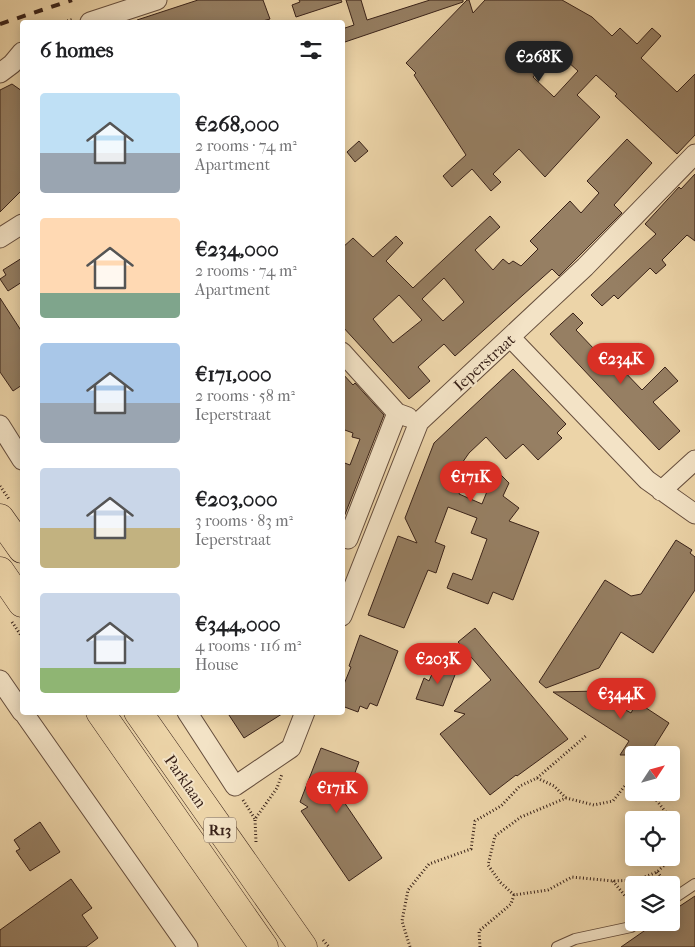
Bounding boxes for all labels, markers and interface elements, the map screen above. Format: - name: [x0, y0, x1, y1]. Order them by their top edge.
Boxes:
- icon: filters: [297, 36, 325, 64]
- text: 6 homes: [40, 38, 114, 62]
- pin: €268K: [504, 41, 574, 83]
- text: €268K: [516, 47, 562, 66]
- text: €268,000: [195, 112, 279, 136]
- icon: home: [80, 113, 140, 173]
- text: 2 rooms · 74 m²: [195, 136, 297, 155]
- text: Apartment: [195, 155, 270, 174]
- text: €234,000: [195, 237, 279, 261]
- icon: home: [80, 238, 140, 298]
- text: 2 rooms · 74 m²: [195, 261, 297, 280]
- text: Apartment: [195, 280, 270, 299]
- street label: Ieperstraat: [450, 330, 519, 395]
- pin: €234K: [586, 342, 656, 385]
- text: €234K: [598, 349, 644, 368]
- text: €171,000: [195, 362, 272, 386]
- icon: home: [80, 363, 140, 423]
- text: 2 rooms · 58 m²: [195, 386, 295, 405]
- text: Ieperstraat: [195, 405, 271, 424]
- pin: €171K: [436, 460, 506, 503]
- text: €171K: [451, 467, 491, 486]
- text: €203,000: [195, 487, 278, 511]
- icon: home: [80, 488, 140, 548]
- text: 3 rooms · 83 m²: [195, 511, 293, 530]
- text: Ieperstraat: [195, 530, 271, 549]
- text: €344,000: [195, 612, 281, 636]
- icon: home: [80, 613, 140, 673]
- text: 4 rooms · 116 m²: [195, 636, 301, 655]
- pin: €203K: [403, 642, 473, 685]
- text: €203K: [416, 649, 460, 668]
- text: House: [195, 655, 238, 674]
- pin: €344K: [586, 678, 656, 720]
- text: €344K: [598, 684, 644, 703]
- north arrow: [625, 746, 680, 801]
- map controls: [625, 746, 680, 931]
- street label: Parklaan: [161, 751, 211, 812]
- pin: €171K: [302, 772, 372, 814]
- text: €171K: [317, 778, 357, 797]
- button: locate: [625, 811, 680, 866]
- road number: R13: [204, 818, 236, 842]
- button: layers: [625, 876, 680, 931]

